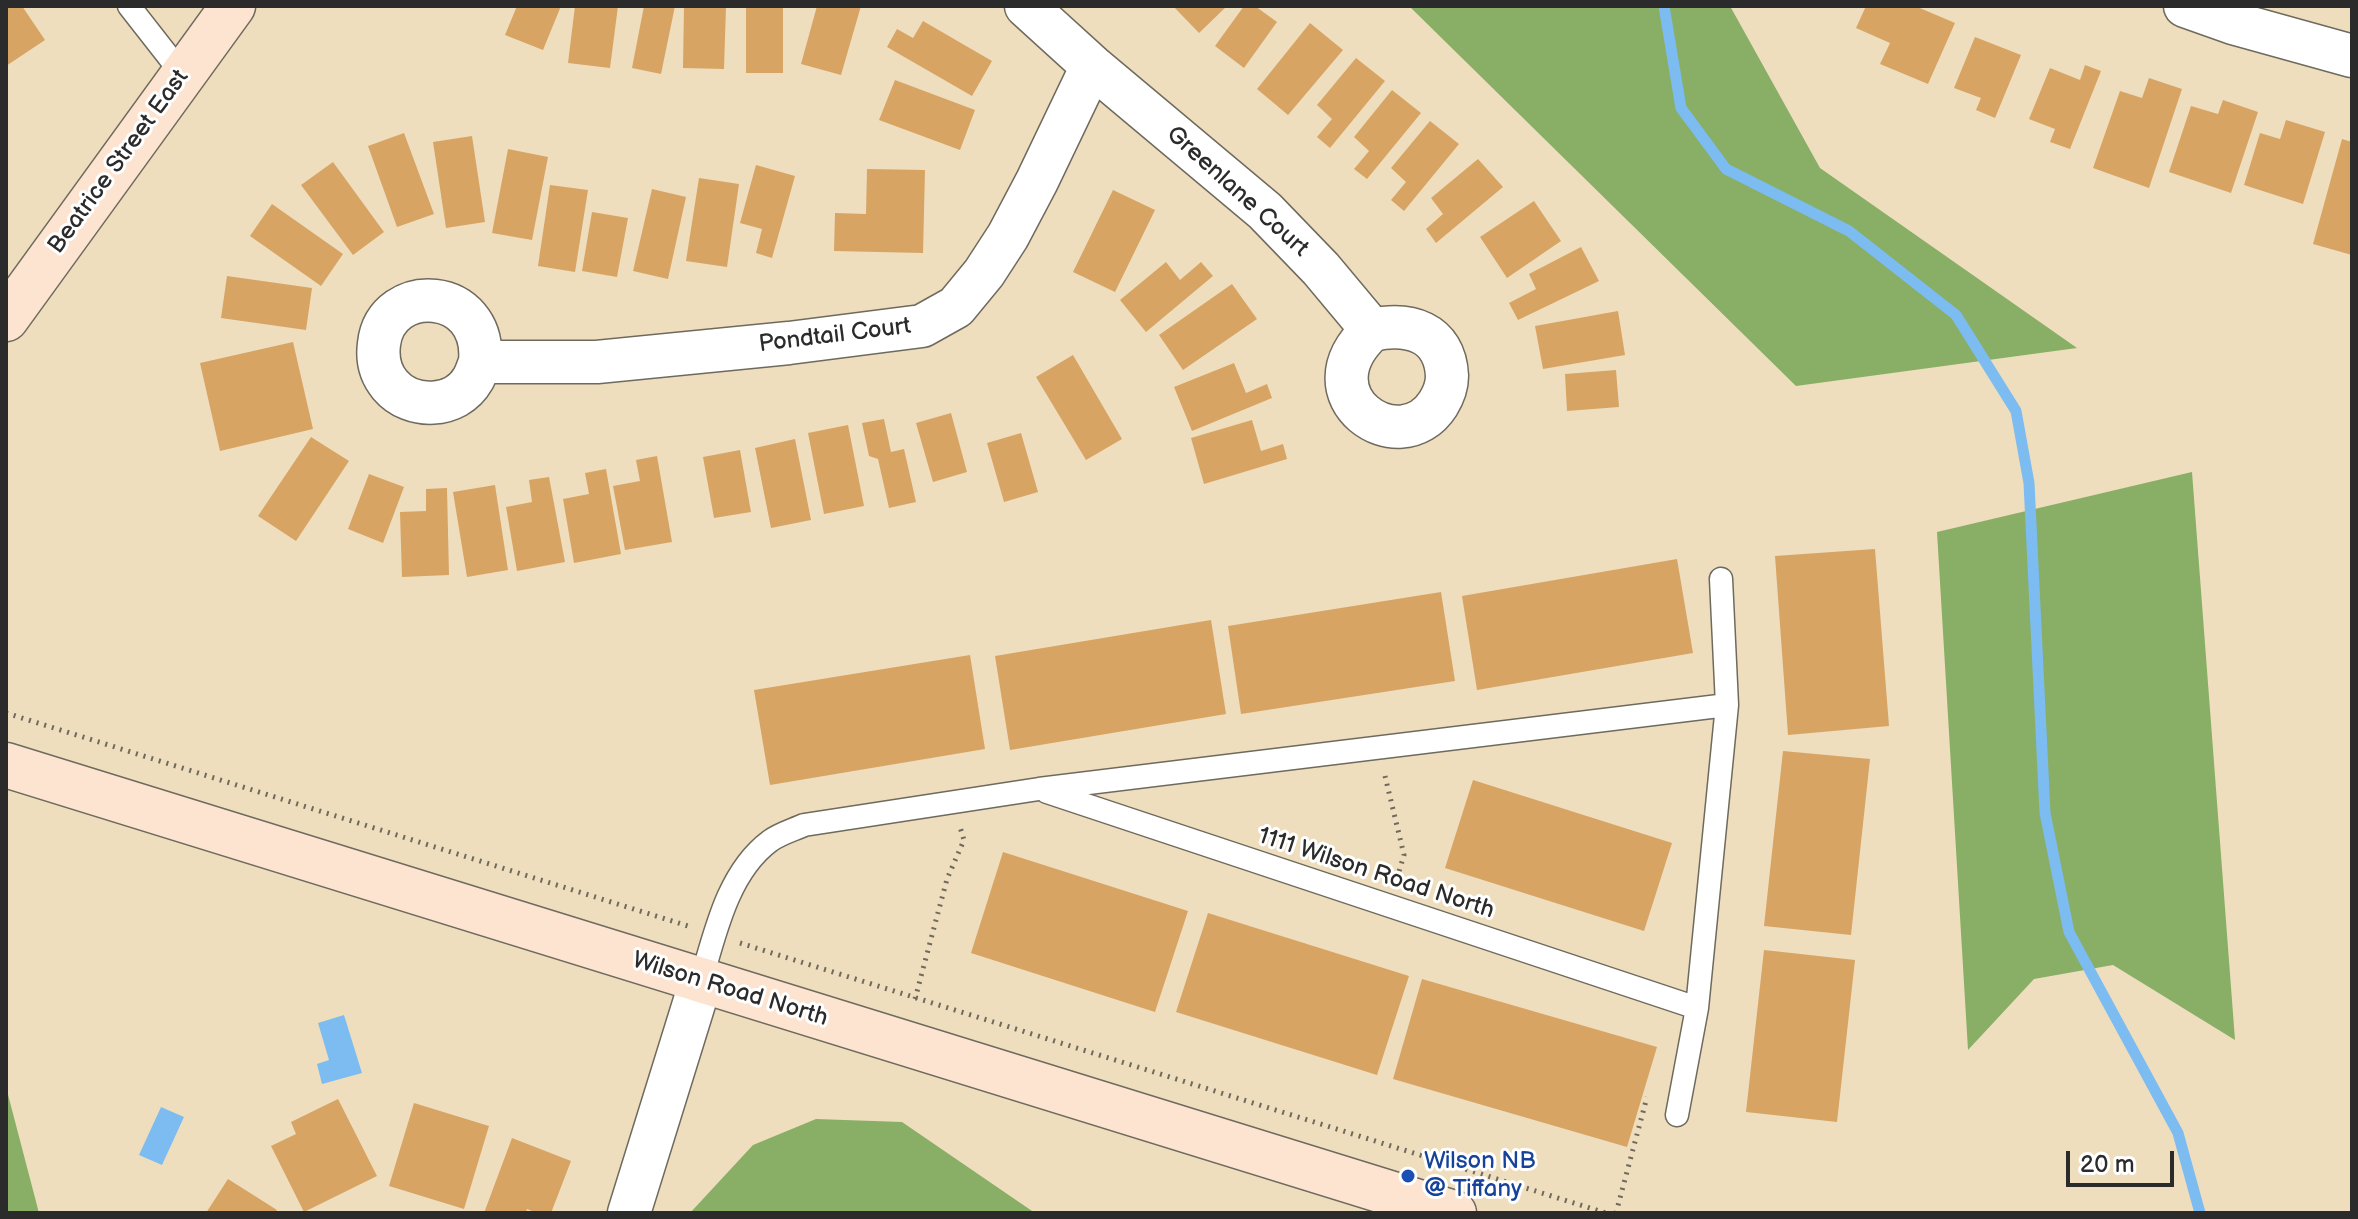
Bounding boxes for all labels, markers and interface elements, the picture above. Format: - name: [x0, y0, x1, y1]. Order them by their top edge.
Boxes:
- street label: Beatrice Street East: [43, 64, 195, 260]
- street label: Greenlane Court: [1160, 121, 1314, 263]
- street label: Pondtail Court: [757, 312, 913, 360]
- street label: 1111 Wilson Road North: [1254, 822, 1498, 926]
- street label: Wilson Road North: [629, 947, 831, 1033]
- scale bar: [2070, 1135, 2178, 1185]
- place label: Wilson NB @ Tiffany: [1424, 1148, 1536, 1204]
- text: 20 m: [2080, 1150, 2135, 1179]
- marker: Wilson NB @ Tiffany: [1399, 1167, 1417, 1185]

